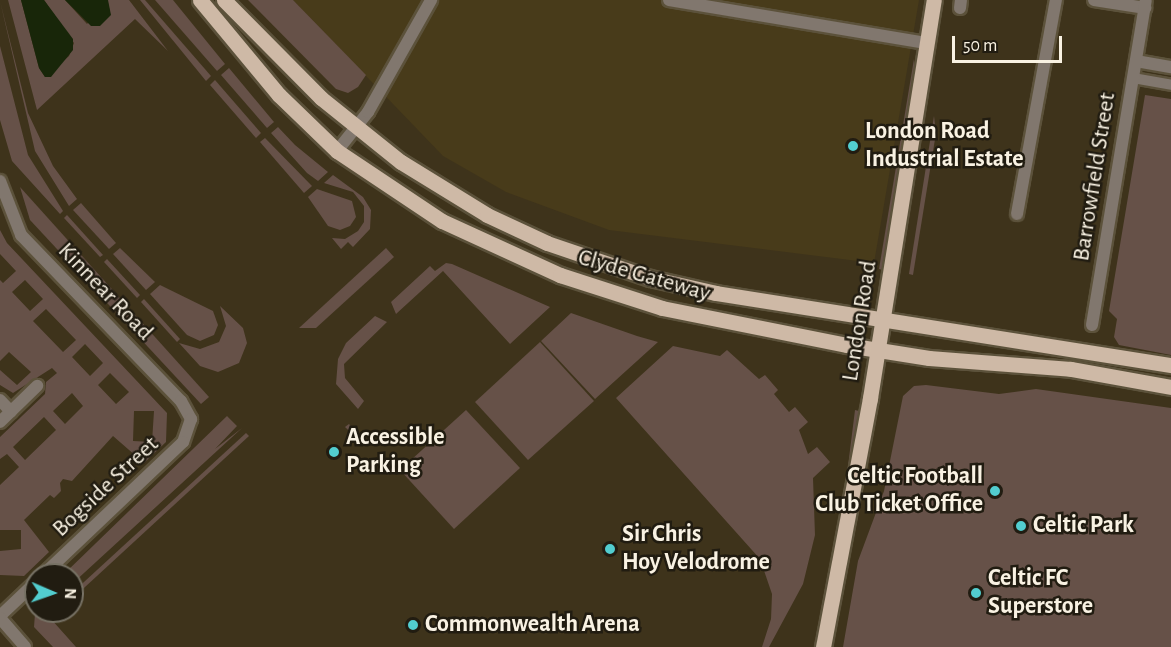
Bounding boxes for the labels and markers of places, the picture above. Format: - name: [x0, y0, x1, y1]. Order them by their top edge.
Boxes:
- place label: London Road Industrial Estate: [865, 118, 1024, 174]
- marker: London Road Industrial Estate: [846, 139, 860, 153]
- place label: Accessible Parking: [346, 424, 445, 480]
- marker: Accessible Parking: [327, 445, 341, 459]
- place label: Celtic Football Club Ticket Office: [815, 463, 983, 519]
- marker: Celtic Football Club Ticket Office: [988, 484, 1002, 498]
- place label: Celtic Park: [1033, 512, 1134, 540]
- marker: Celtic Park: [1014, 519, 1028, 533]
- place label: Sir Chris Hoy Velodrome: [622, 521, 770, 577]
- marker: Sir Chris Hoy Velodrome: [603, 542, 617, 556]
- place label: Celtic FC Superstore: [988, 565, 1093, 621]
- marker: Celtic FC Superstore: [969, 586, 983, 600]
- place label: Commonwealth Arena: [425, 611, 640, 639]
- marker: Commonwealth Arena: [406, 618, 420, 632]

